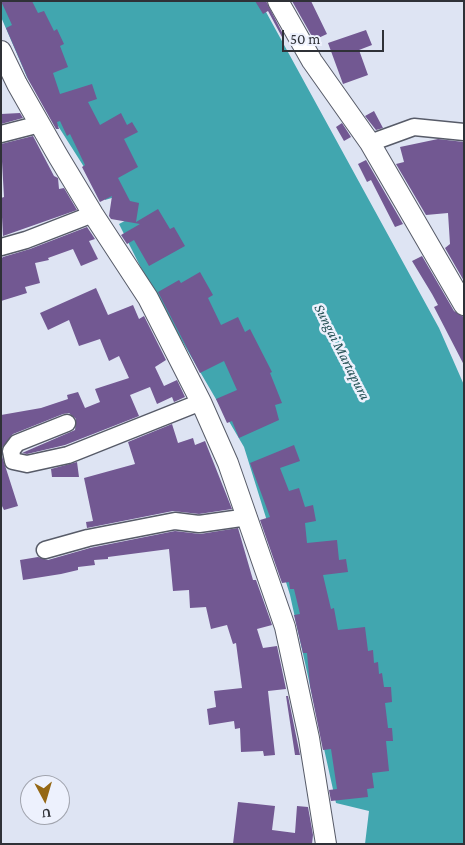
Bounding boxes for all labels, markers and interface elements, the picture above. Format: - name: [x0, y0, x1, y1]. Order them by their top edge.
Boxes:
- scale bar: [285, 20, 388, 52]
- text: 50 m: [290, 31, 320, 47]
- water label: Sungai Martapura: [310, 301, 374, 403]
- north arrow: [20, 775, 70, 825]
- text: U: [41, 805, 52, 822]

